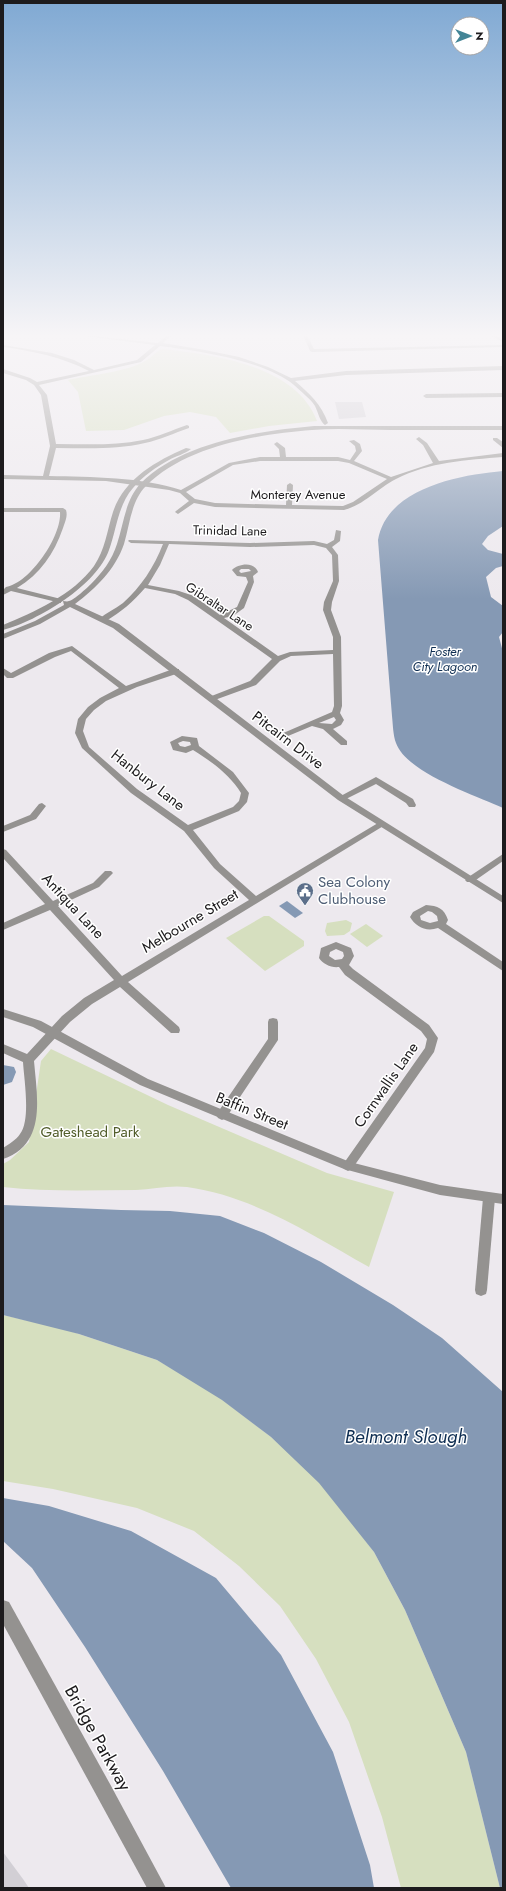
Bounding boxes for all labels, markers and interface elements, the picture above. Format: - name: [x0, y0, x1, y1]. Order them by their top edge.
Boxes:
- north arrow: [450, 16, 490, 56]
- text: N: [472, 32, 488, 40]
- street label: Monterey Avenue: [250, 485, 346, 504]
- street label: Trinidad Lane: [193, 520, 267, 541]
- street label: Gibraltar Lane: [182, 577, 258, 636]
- water label: Foster City Lagoon: [413, 642, 478, 676]
- street label: Pitcairn Drive: [247, 706, 329, 774]
- street label: Hanbury Lane: [106, 744, 190, 816]
- street label: Antiqua Lane: [37, 868, 110, 944]
- place label: Sea Colony Clubhouse: [318, 871, 391, 910]
- public building icon: Sea Colony Clubhouse: [295, 881, 315, 906]
- street label: Melbourne Street: [138, 883, 243, 958]
- street label: Cornwallis Lane: [348, 1038, 424, 1132]
- street label: Baffin Street: [213, 1087, 292, 1136]
- park label: Gateshead Park: [41, 1121, 140, 1143]
- water label: Belmont Slough: [345, 1423, 467, 1450]
- street label: Bridge Parkway: [58, 1680, 138, 1796]

